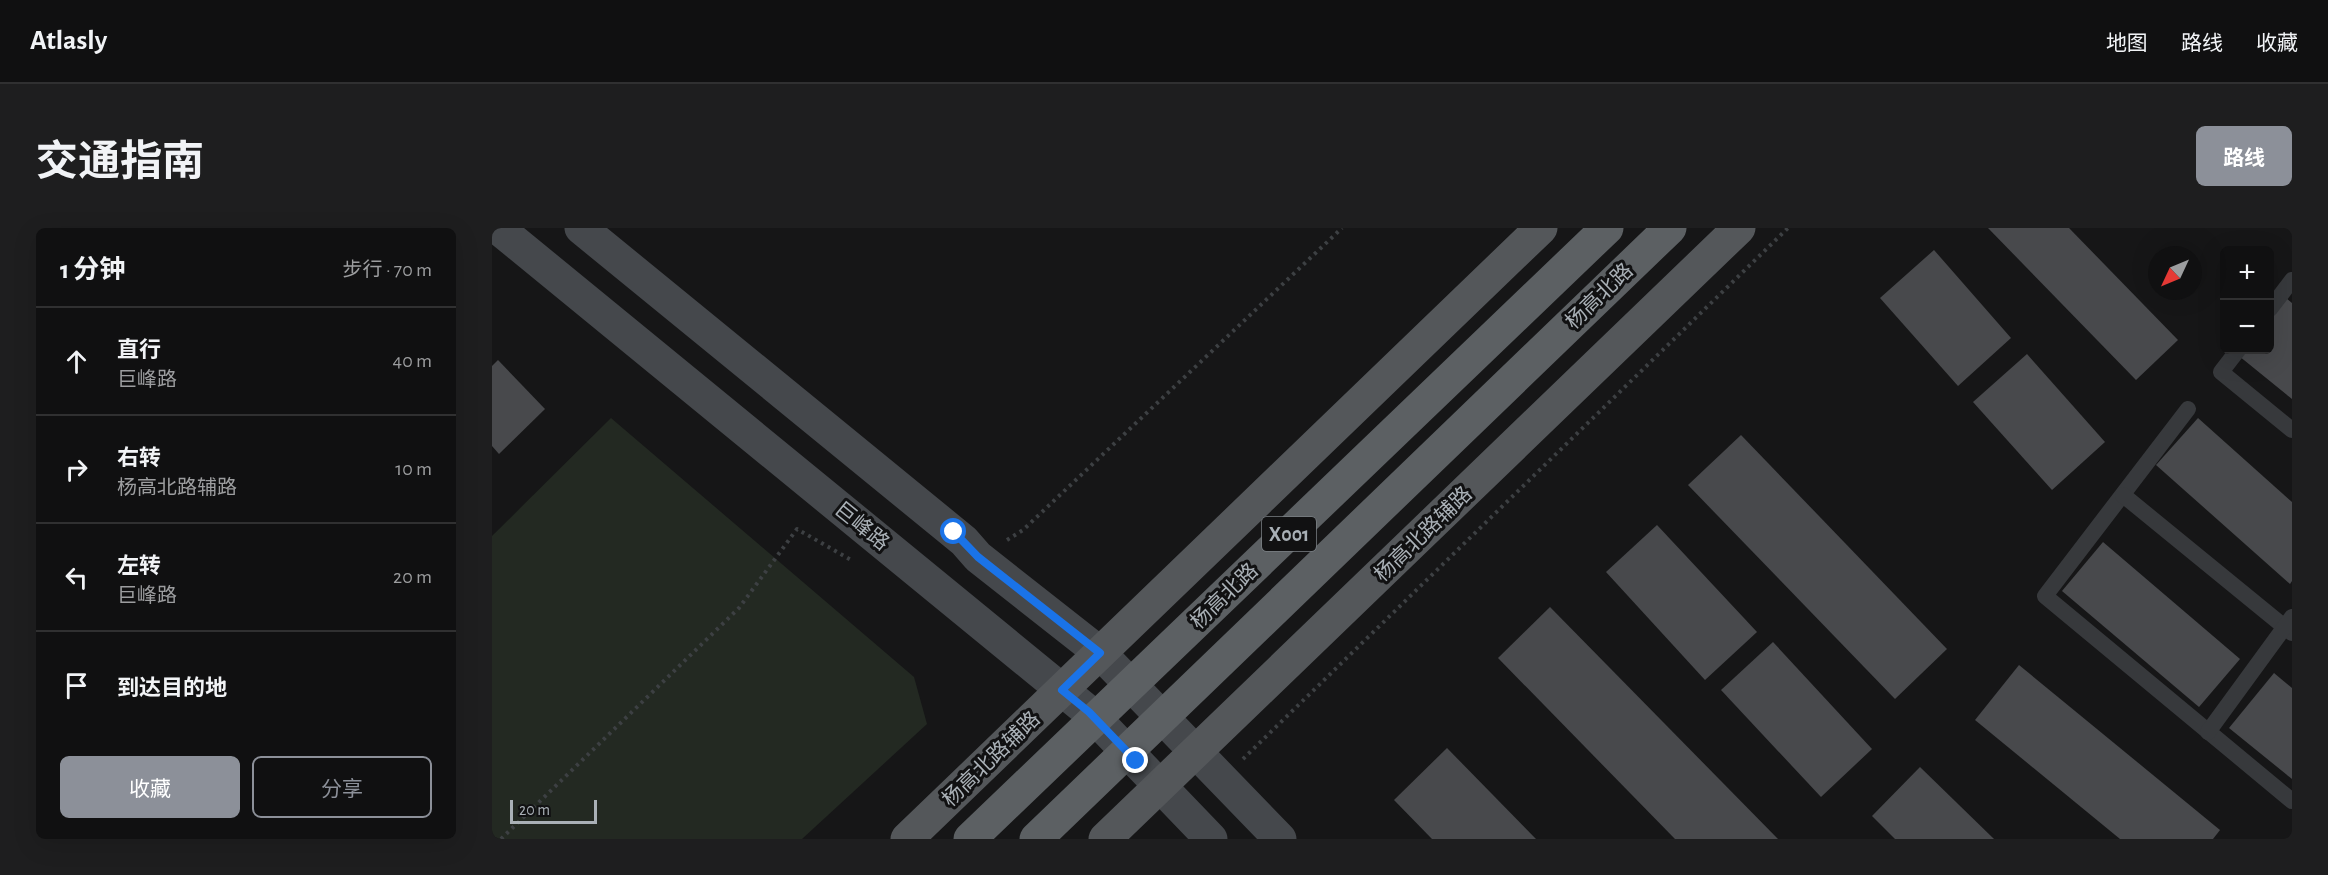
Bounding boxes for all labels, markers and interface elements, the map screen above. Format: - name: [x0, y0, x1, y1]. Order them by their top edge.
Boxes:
- text: Atlasly: [30, 27, 107, 55]
- text: 地图: [2106, 33, 2148, 54]
- text: 路线: [2181, 33, 2223, 54]
- text: 收藏: [2256, 33, 2298, 54]
- button: 路线: [2196, 126, 2292, 186]
- text: 交通指南: [36, 141, 204, 183]
- north arrow: [2148, 246, 2202, 300]
- map controls: [2220, 246, 2274, 354]
- button: +: [2220, 246, 2274, 300]
- text: 1 分钟: [60, 257, 125, 283]
- street label: 杨高北路: [1561, 259, 1637, 333]
- text: 步行 · 70 m: [343, 260, 432, 280]
- button: −: [2220, 300, 2274, 354]
- text: 直行: [117, 339, 161, 361]
- icon: ahead: [60, 345, 93, 378]
- text: 40 m: [393, 351, 432, 371]
- text: 巨峰路: [117, 370, 177, 390]
- text: 右转: [117, 447, 161, 469]
- icon: right: [60, 453, 93, 486]
- text: 10 m: [395, 459, 432, 479]
- text: 杨高北路辅路: [117, 478, 237, 498]
- street label: 杨高北路辅路: [1370, 482, 1476, 586]
- street label: 巨峰路: [831, 498, 893, 554]
- road number: X001: [1262, 517, 1316, 551]
- route start: [940, 518, 966, 544]
- text: 左转: [117, 555, 161, 577]
- street label: 杨高北路: [1186, 559, 1262, 633]
- icon: left: [60, 561, 93, 594]
- text: 20 m: [393, 567, 432, 587]
- text: 巨峰路: [117, 586, 177, 606]
- icon: arrive: [60, 669, 93, 702]
- text: 到达目的地: [117, 677, 227, 699]
- street label: 杨高北路辅路: [938, 707, 1044, 811]
- route end: [1122, 747, 1148, 773]
- button: 收藏: [60, 756, 240, 818]
- button: 分享: [252, 756, 432, 818]
- scale bar: [510, 797, 597, 824]
- text: 20 m: [519, 802, 550, 818]

